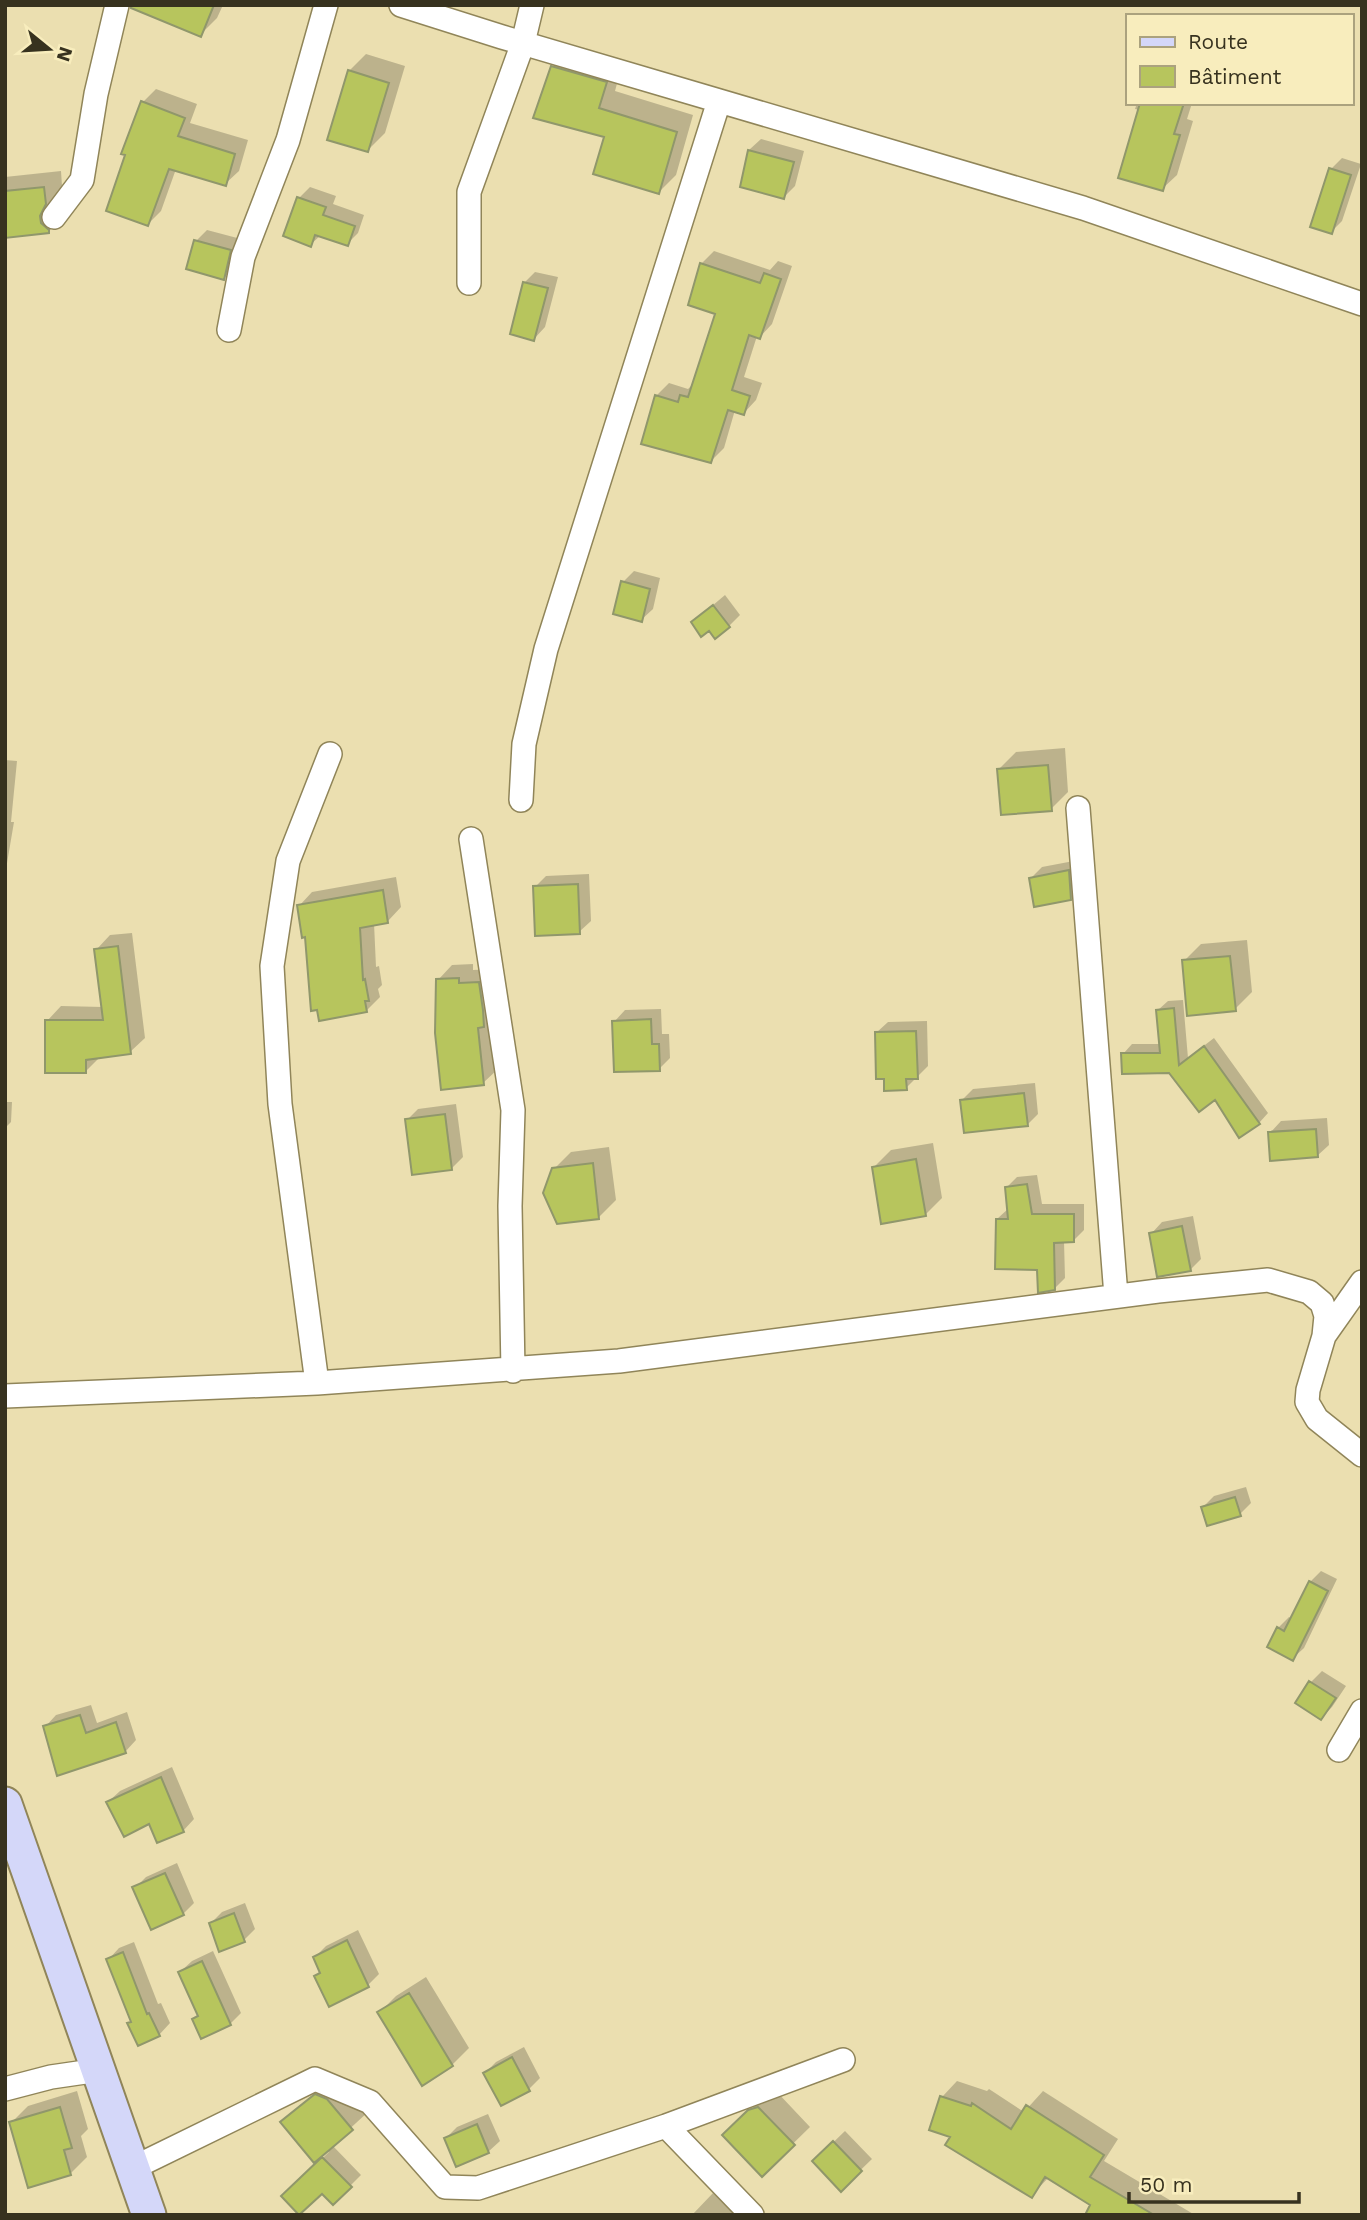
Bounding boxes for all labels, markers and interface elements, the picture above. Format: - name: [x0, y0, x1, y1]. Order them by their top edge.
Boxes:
- north arrow: [14, 14, 84, 84]
- legend: [1126, 14, 1353, 105]
- text: Route: [1188, 29, 1248, 54]
- text: N: [52, 44, 78, 64]
- text: Bâtiment: [1188, 64, 1282, 89]
- scale bar: [1129, 2160, 1299, 2204]
- text: 50 m: [1140, 2172, 1192, 2197]

